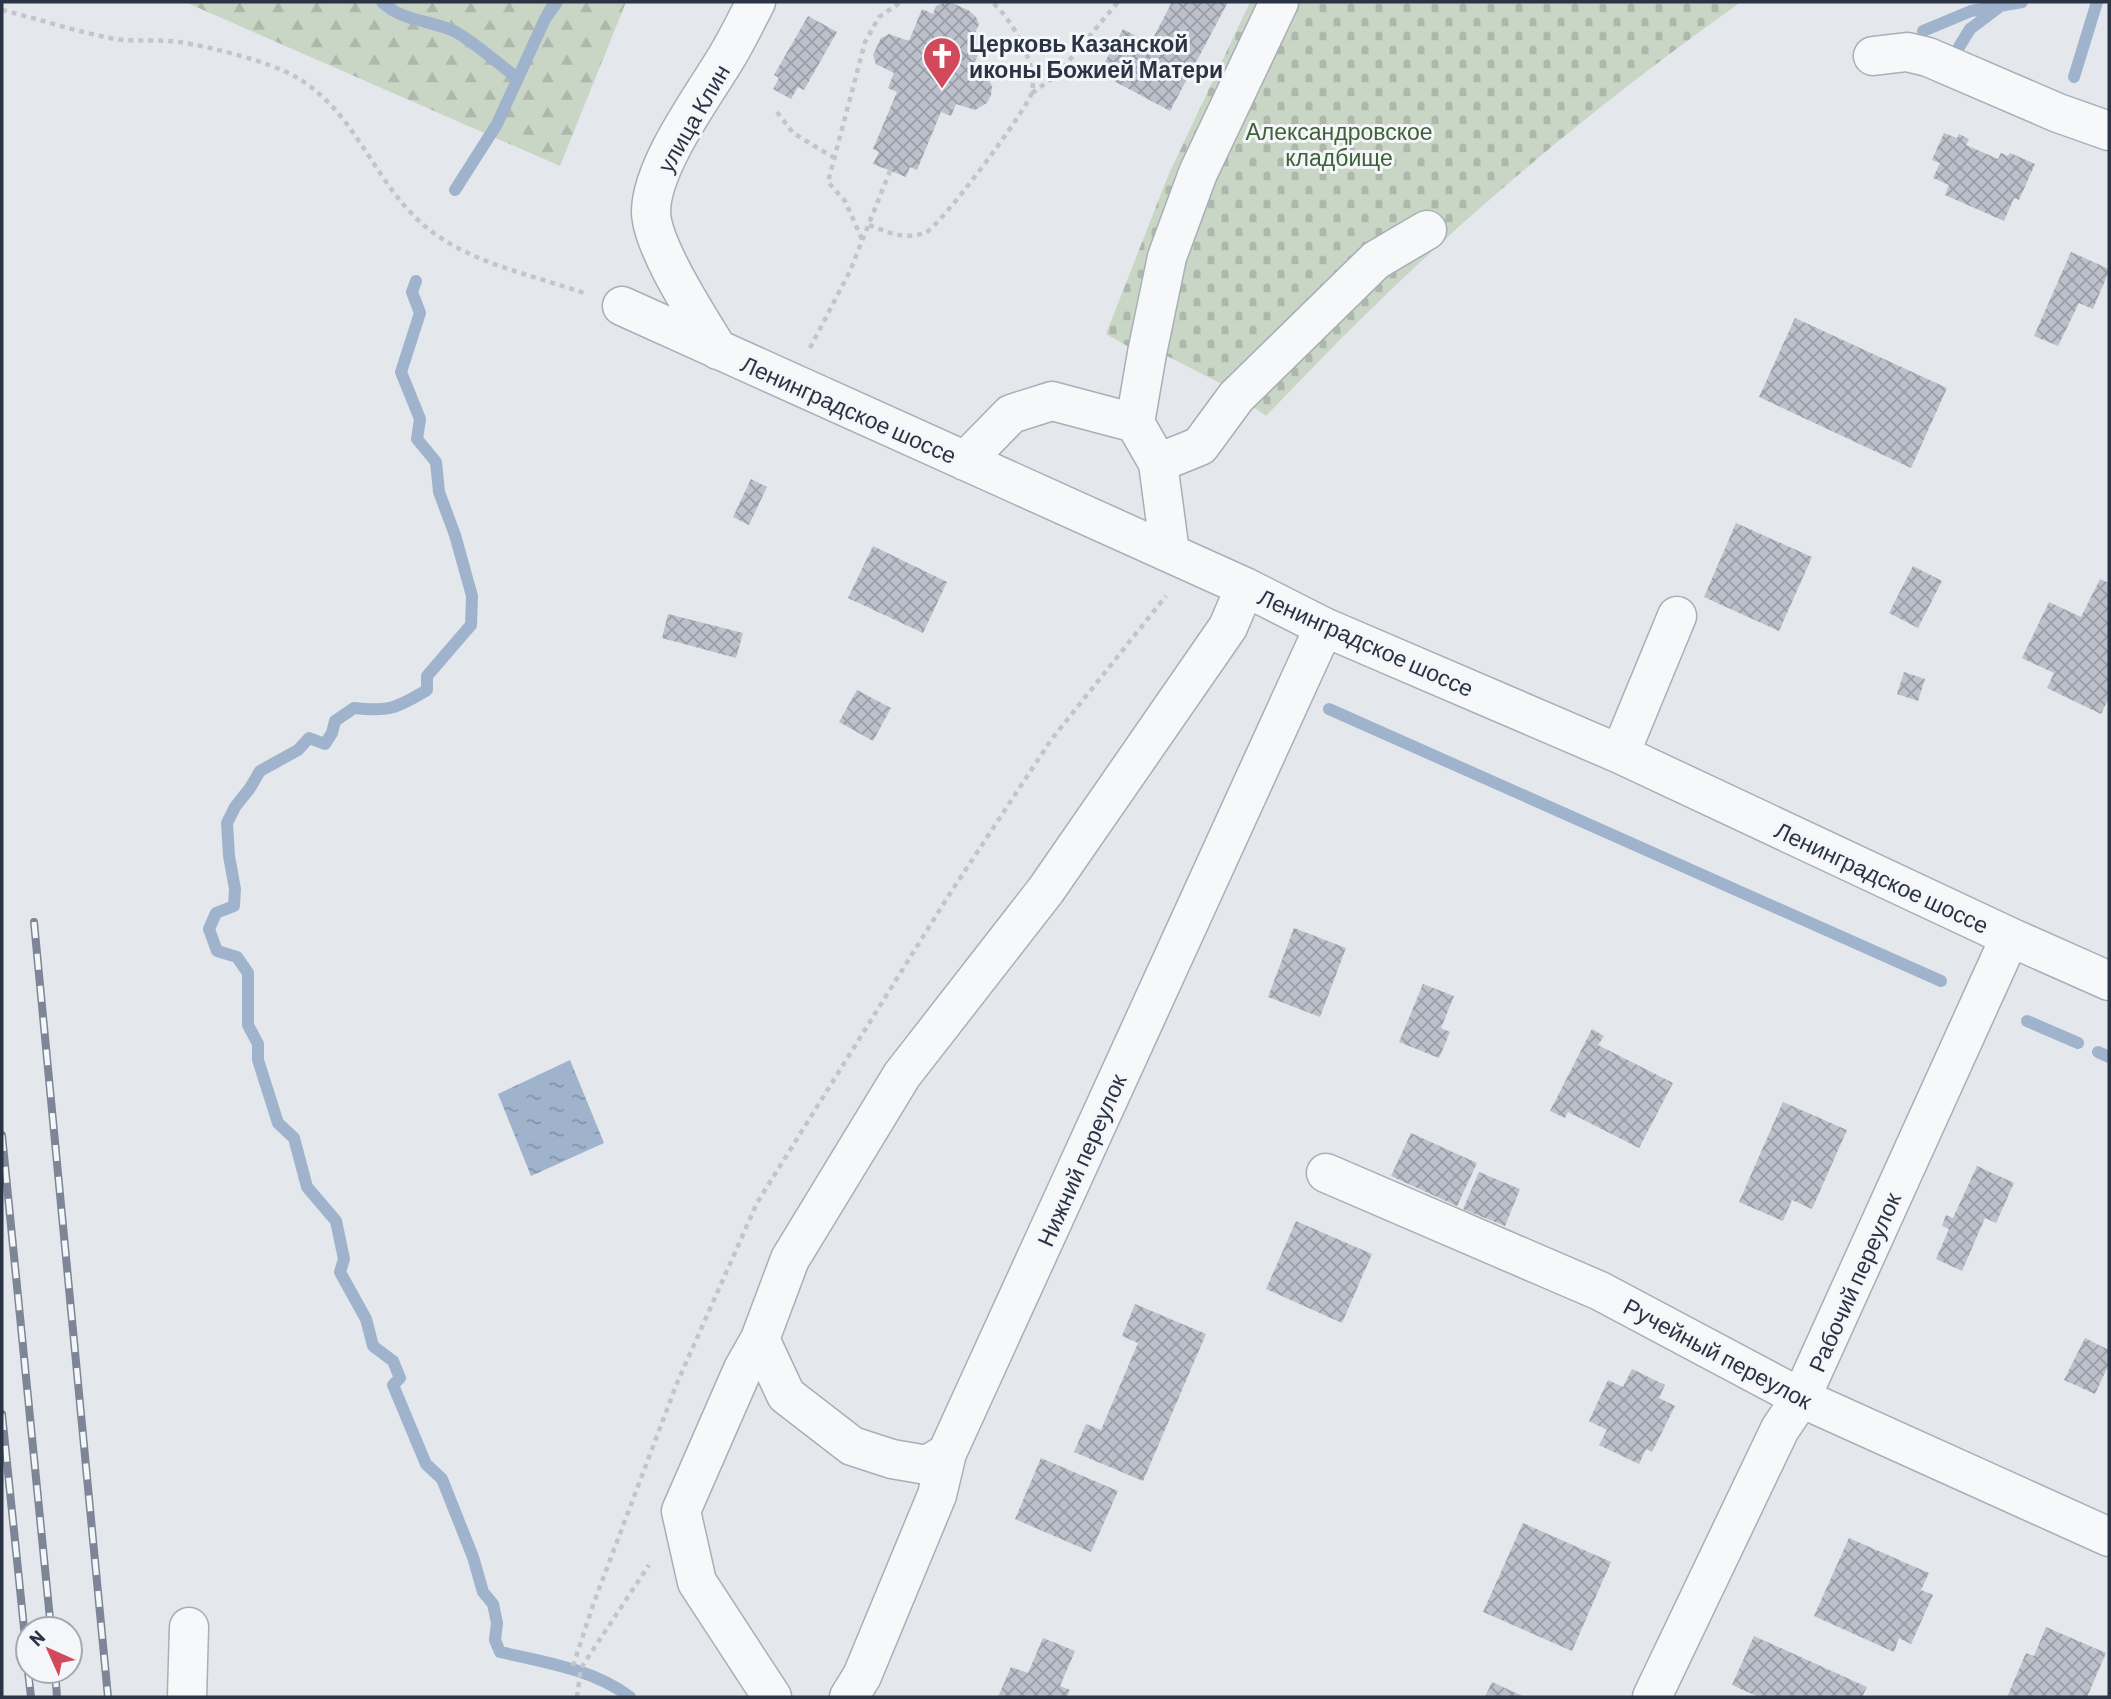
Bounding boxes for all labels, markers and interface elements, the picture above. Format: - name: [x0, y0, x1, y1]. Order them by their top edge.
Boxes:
- place label: Церковь Казанской иконы Божией Матери: [969, 29, 1223, 83]
- church icon: Церковь Казанской иконы Божией Матери: [921, 35, 963, 90]
- street label: улица Клин: [651, 59, 735, 177]
- park label: Александровское кладбище: [1245, 117, 1433, 171]
- street label: Ленинградское шоссе: [737, 349, 961, 469]
- street label: Ленинградское шоссе: [1254, 582, 1478, 702]
- street label: Ленинградское шоссе: [1771, 815, 1993, 939]
- street label: Нижний переулок: [1030, 1069, 1132, 1251]
- street label: Рабочий переулок: [1802, 1187, 1906, 1376]
- street label: Ручейный переулок: [1619, 1292, 1818, 1415]
- north arrow: [14, 1615, 84, 1685]
- text: N: [24, 1625, 49, 1650]

